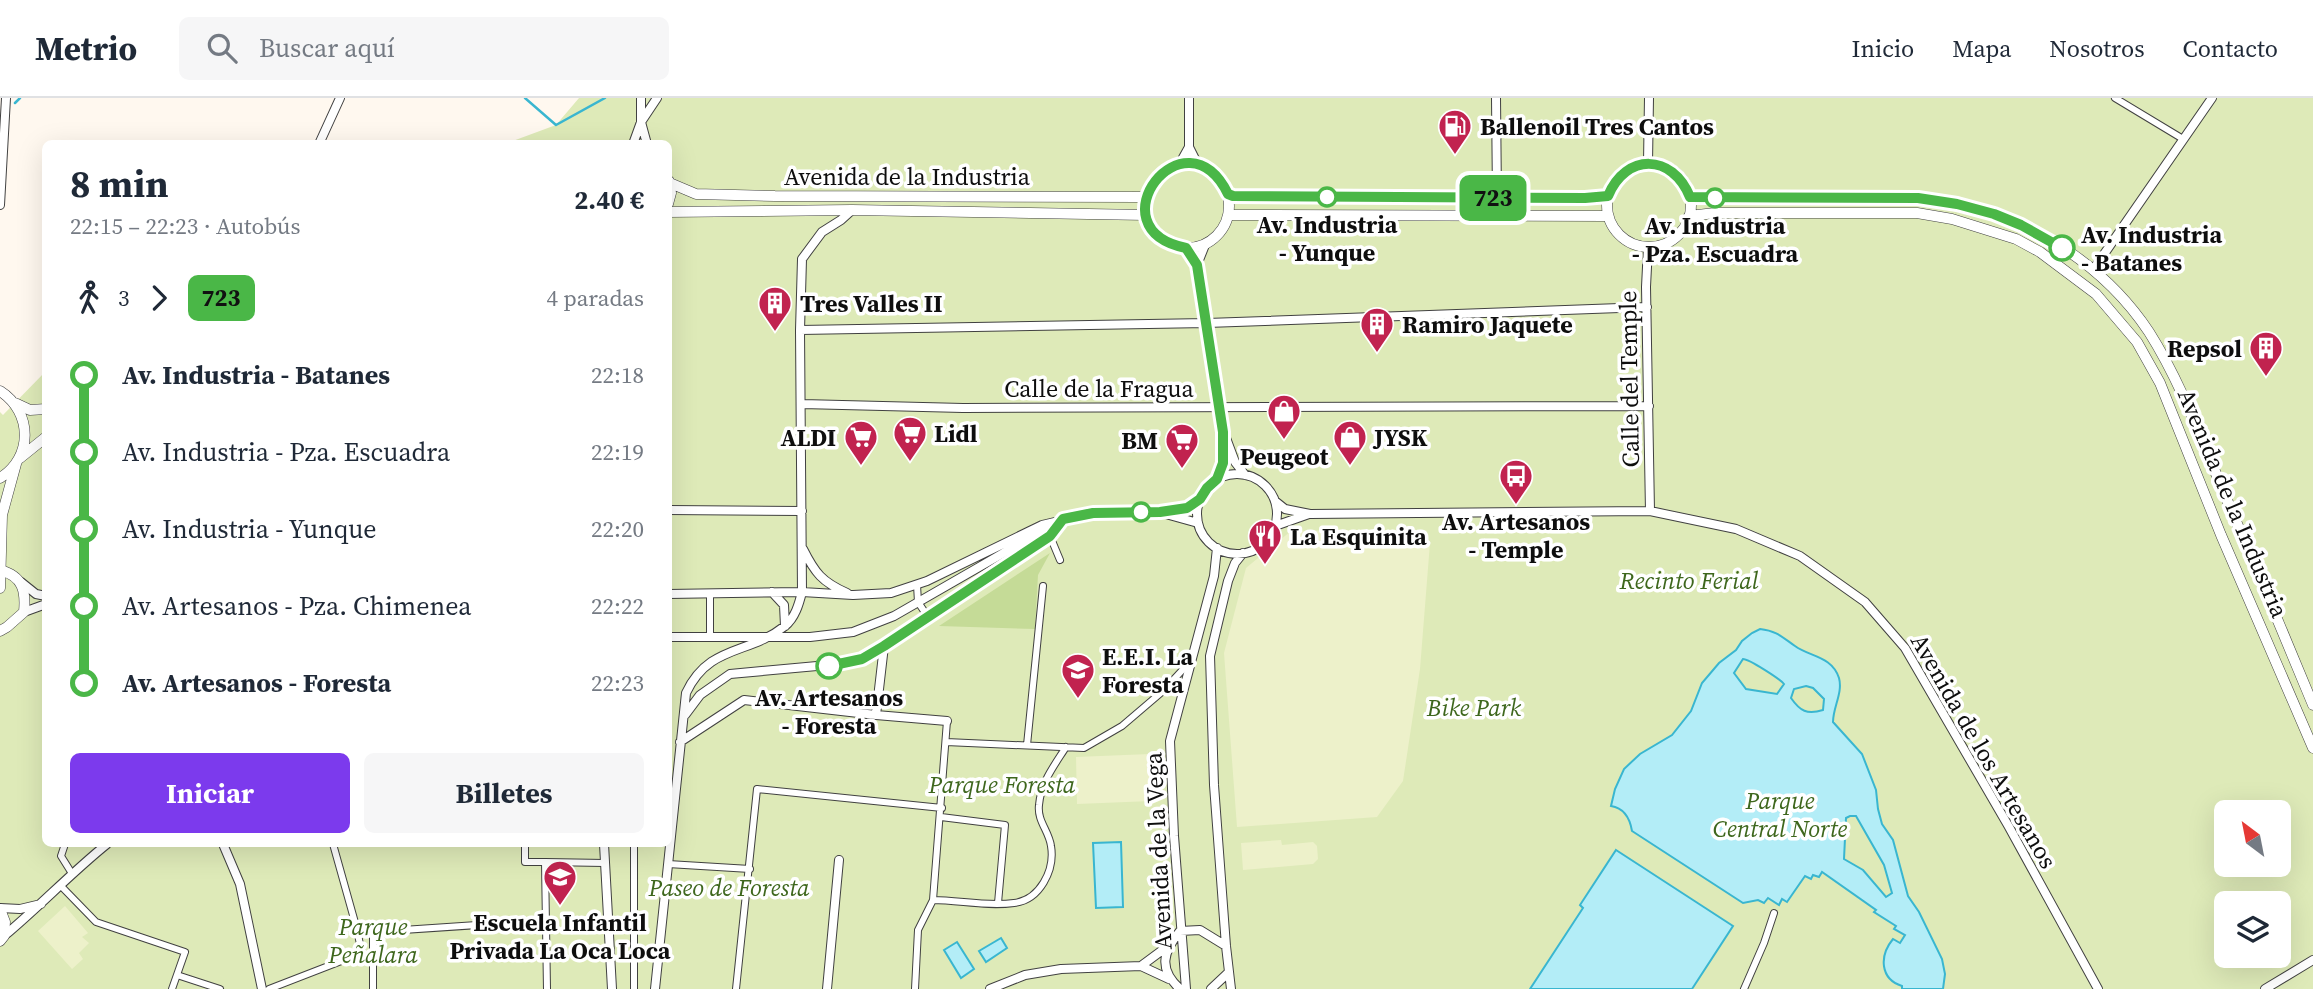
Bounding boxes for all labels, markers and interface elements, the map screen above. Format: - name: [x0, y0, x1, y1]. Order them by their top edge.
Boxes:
- search box: [179, 17, 669, 80]
- text: Metrio: [35, 26, 137, 71]
- icon: search: [203, 29, 241, 67]
- text: Buscar aquí: [259, 30, 395, 66]
- text: Inicio: [1852, 32, 1914, 65]
- text: Mapa: [1952, 32, 2011, 65]
- text: Nosotros: [2049, 32, 2145, 65]
- text: Contacto: [2183, 32, 2278, 65]
- fuel station icon: Ballenoil Tres Cantos: [1436, 107, 1474, 156]
- place label: Ballenoil Tres Cantos: [1480, 110, 1714, 143]
- text: 8 min: [70, 158, 169, 210]
- street label: Avenida de la Industria: [784, 160, 1031, 193]
- line badge: 723: [1453, 175, 1533, 221]
- text: 723: [1473, 181, 1513, 214]
- text: 2.40 €: [574, 182, 644, 218]
- marker: Av. Industria - Yunque: [1317, 187, 1337, 207]
- marker: Av. Industria - Pza. Escuadra: [1705, 188, 1725, 208]
- place label: Av. Industria - Yunque: [1256, 208, 1398, 269]
- place label: Av. Industria - Pza. Escuadra: [1632, 209, 1798, 270]
- text: 22:15 – 22:23 · Autobús: [70, 210, 300, 242]
- place label: Av. Industria - Batanes: [2081, 218, 2222, 279]
- marker: Av. Industria - Batanes: [2049, 235, 2075, 261]
- icon: walk: [70, 279, 108, 317]
- icon: forward: [140, 279, 178, 317]
- text: 723: [202, 281, 241, 314]
- text: 3: [118, 282, 130, 314]
- text: 4 paradas: [546, 282, 644, 314]
- building icon: Tres Valles II: [756, 284, 794, 333]
- place label: Tres Valles II: [800, 287, 942, 320]
- street label: Calle del Temple: [1611, 290, 1647, 468]
- building icon: Ramiro Jaquete: [1358, 305, 1396, 354]
- place label: Ramiro Jaquete: [1402, 308, 1573, 341]
- building icon: Repsol: [2247, 329, 2285, 378]
- place label: Repsol: [2167, 332, 2242, 365]
- text: Av. Industria - Batanes: [122, 357, 390, 393]
- text: 22:18: [591, 359, 644, 391]
- street label: Calle de la Fragua: [1004, 372, 1195, 405]
- street label: Avenida de la Industria: [2170, 383, 2297, 623]
- shop icon: Peugeot: [1265, 392, 1303, 441]
- supermarket icon: Lidl: [891, 414, 929, 463]
- place label: Lidl: [934, 417, 978, 450]
- supermarket icon: ALDI: [842, 418, 880, 467]
- shop icon: JYSK: [1331, 418, 1369, 467]
- place label: ALDI: [780, 421, 836, 454]
- supermarket icon: BM: [1163, 421, 1201, 470]
- place label: JYSK: [1372, 421, 1428, 454]
- place label: BM: [1121, 424, 1158, 457]
- text: Av. Industria - Pza. Escuadra: [122, 434, 450, 470]
- text: 22:19: [591, 436, 644, 468]
- place label: Peugeot: [1240, 440, 1329, 473]
- bus stop icon: Av. Artesanos - Temple: [1497, 457, 1535, 506]
- unlabelled marker: [1131, 502, 1151, 522]
- place label: Av. Artesanos - Temple: [1442, 505, 1590, 566]
- text: Av. Industria - Yunque: [122, 511, 377, 547]
- text: 22:20: [591, 513, 644, 545]
- restaurant icon: La Esquinita: [1246, 517, 1284, 566]
- place label: La Esquinita: [1290, 520, 1427, 553]
- park label: Recinto Ferial: [1618, 564, 1759, 597]
- text: Av. Artesanos - Pza. Chimenea: [122, 588, 471, 624]
- text: 22:22: [591, 590, 644, 622]
- street label: Avenida de los Artesanos: [1903, 627, 2065, 875]
- place label: E.E.I. La Foresta: [1102, 640, 1194, 701]
- school or university icon: E.E.I. La Foresta: [1059, 651, 1097, 700]
- marker: Av. Artesanos - Foresta: [816, 653, 842, 679]
- text: Av. Artesanos - Foresta: [122, 665, 391, 701]
- text: 22:23: [591, 667, 644, 699]
- place label: Av. Artesanos - Foresta: [755, 681, 903, 742]
- park label: Bike Park: [1426, 691, 1522, 724]
- street label: Avenida de la Vega: [1136, 751, 1180, 951]
- button: Iniciar: [70, 753, 350, 833]
- button: Billetes: [364, 753, 644, 833]
- park label: Parque Foresta: [928, 768, 1076, 801]
- park label: Parque Central Norte: [1713, 784, 1848, 845]
- north arrow: [2214, 800, 2291, 877]
- map controls: [2214, 800, 2291, 968]
- school or university icon: Escuela Infantil Privada La Oca Loca: [541, 858, 579, 907]
- park label: Paseo de Foresta: [647, 871, 810, 904]
- button: layers: [2214, 891, 2291, 968]
- place label: Escuela Infantil Privada La Oca Loca: [449, 906, 671, 967]
- park label: Parque Peñalara: [327, 910, 418, 971]

